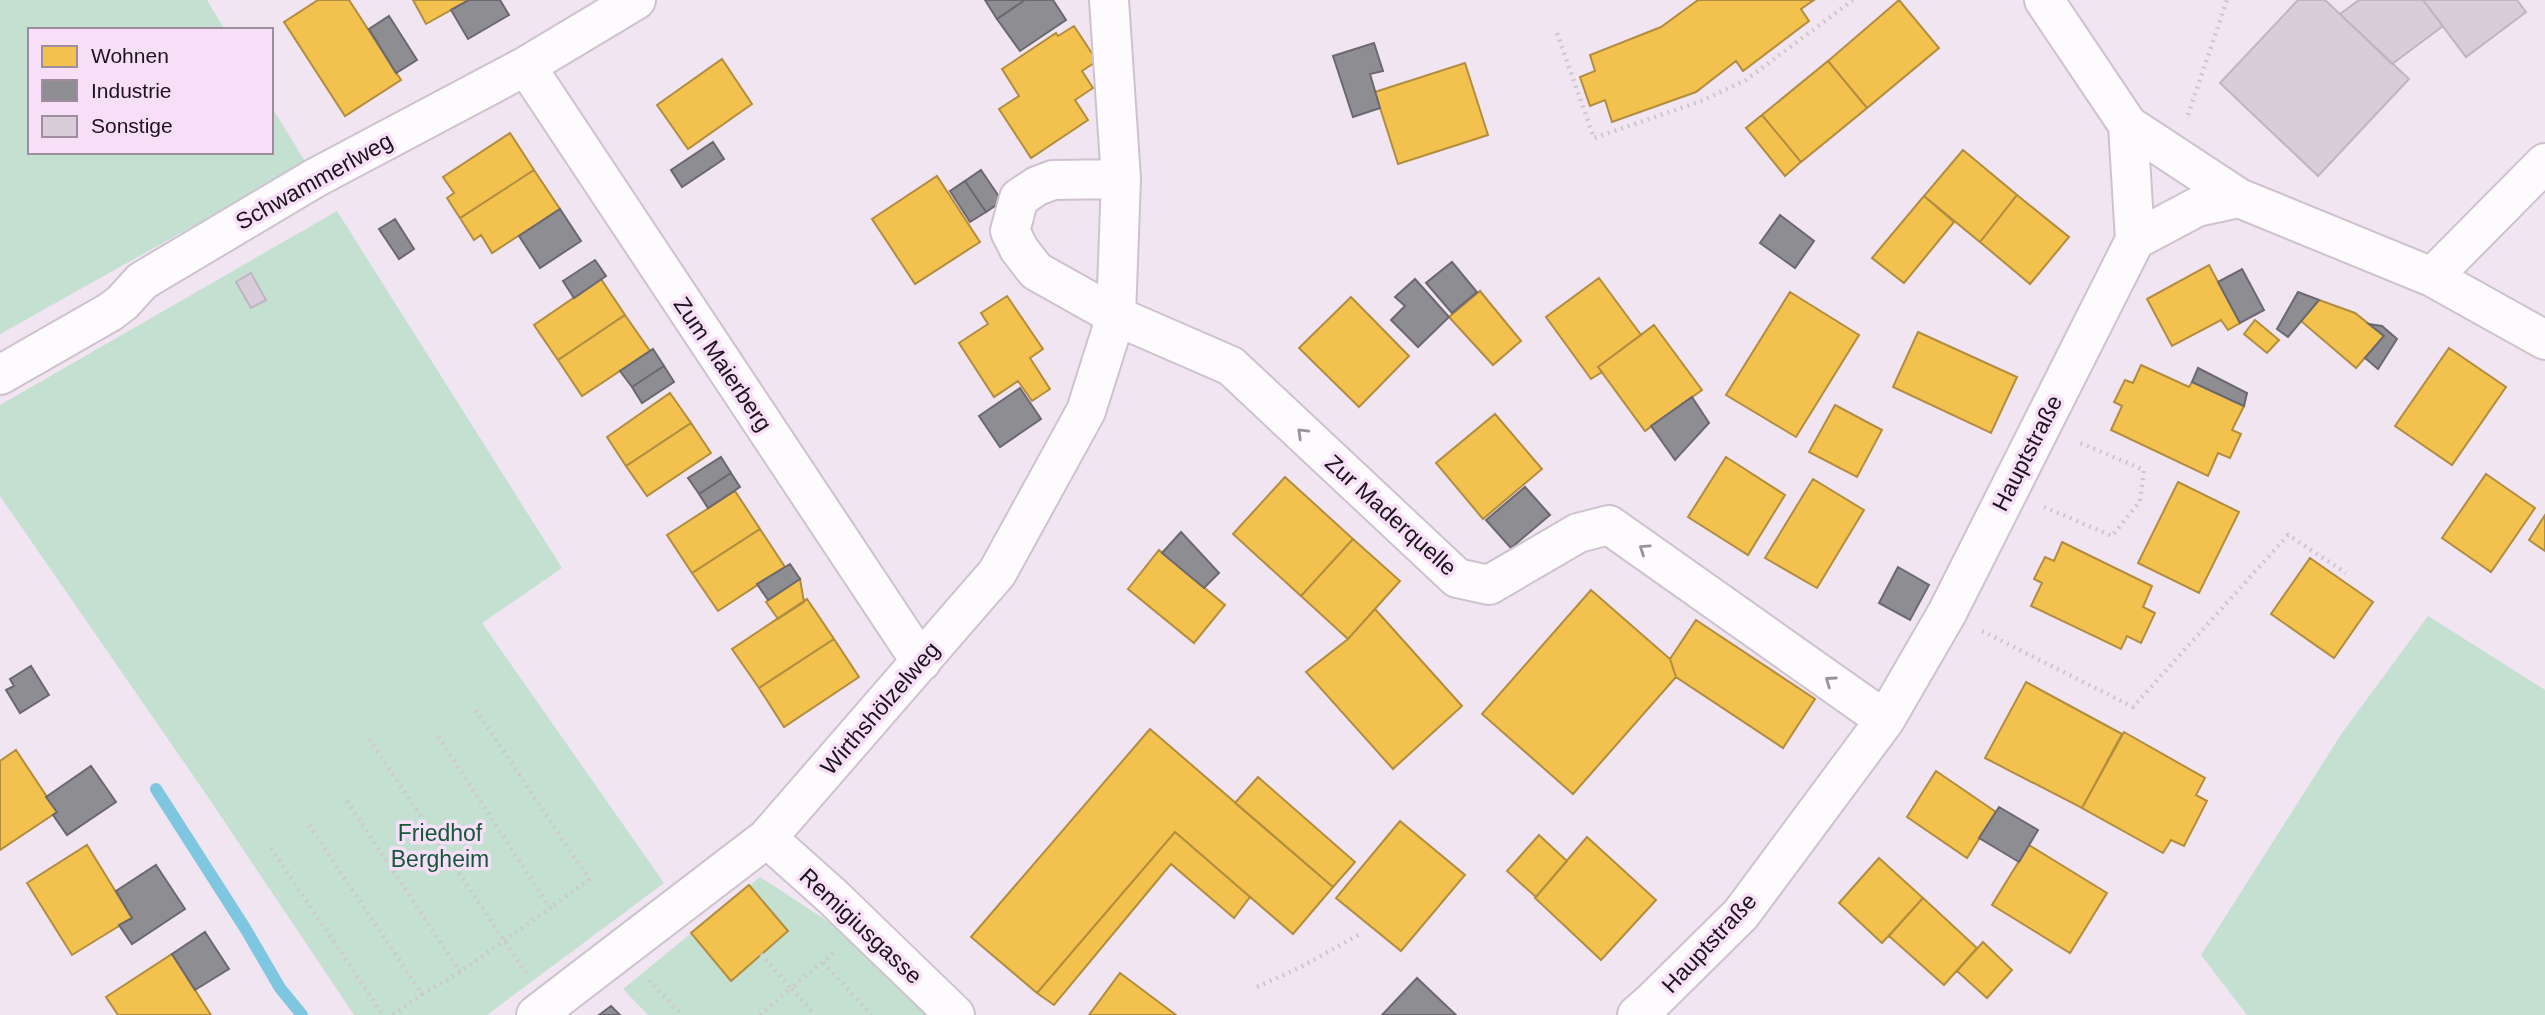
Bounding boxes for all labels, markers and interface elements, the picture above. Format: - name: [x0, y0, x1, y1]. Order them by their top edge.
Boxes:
- legend: [28, 28, 273, 154]
- text: Wohnen: [91, 44, 169, 67]
- text: Industrie: [91, 79, 172, 102]
- text: Sonstige: [91, 114, 173, 137]
- street label: Schwammerlweg: [231, 127, 397, 235]
- street label: Zum Maierberg: [669, 292, 777, 436]
- street label: Hauptstraße: [1987, 391, 2067, 515]
- one-way arrow: [1297, 428, 1310, 441]
- street label: Zur Maderquelle: [1320, 449, 1462, 581]
- one-way arrow: [1639, 545, 1652, 557]
- street label: Wirthshölzelweg: [815, 636, 945, 780]
- one-way arrow: [1825, 677, 1838, 689]
- park label: Friedhof Bergheim: [391, 820, 489, 872]
- street label: Remigiusgasse: [795, 863, 927, 989]
- street label: Hauptstraße: [1656, 888, 1762, 998]

